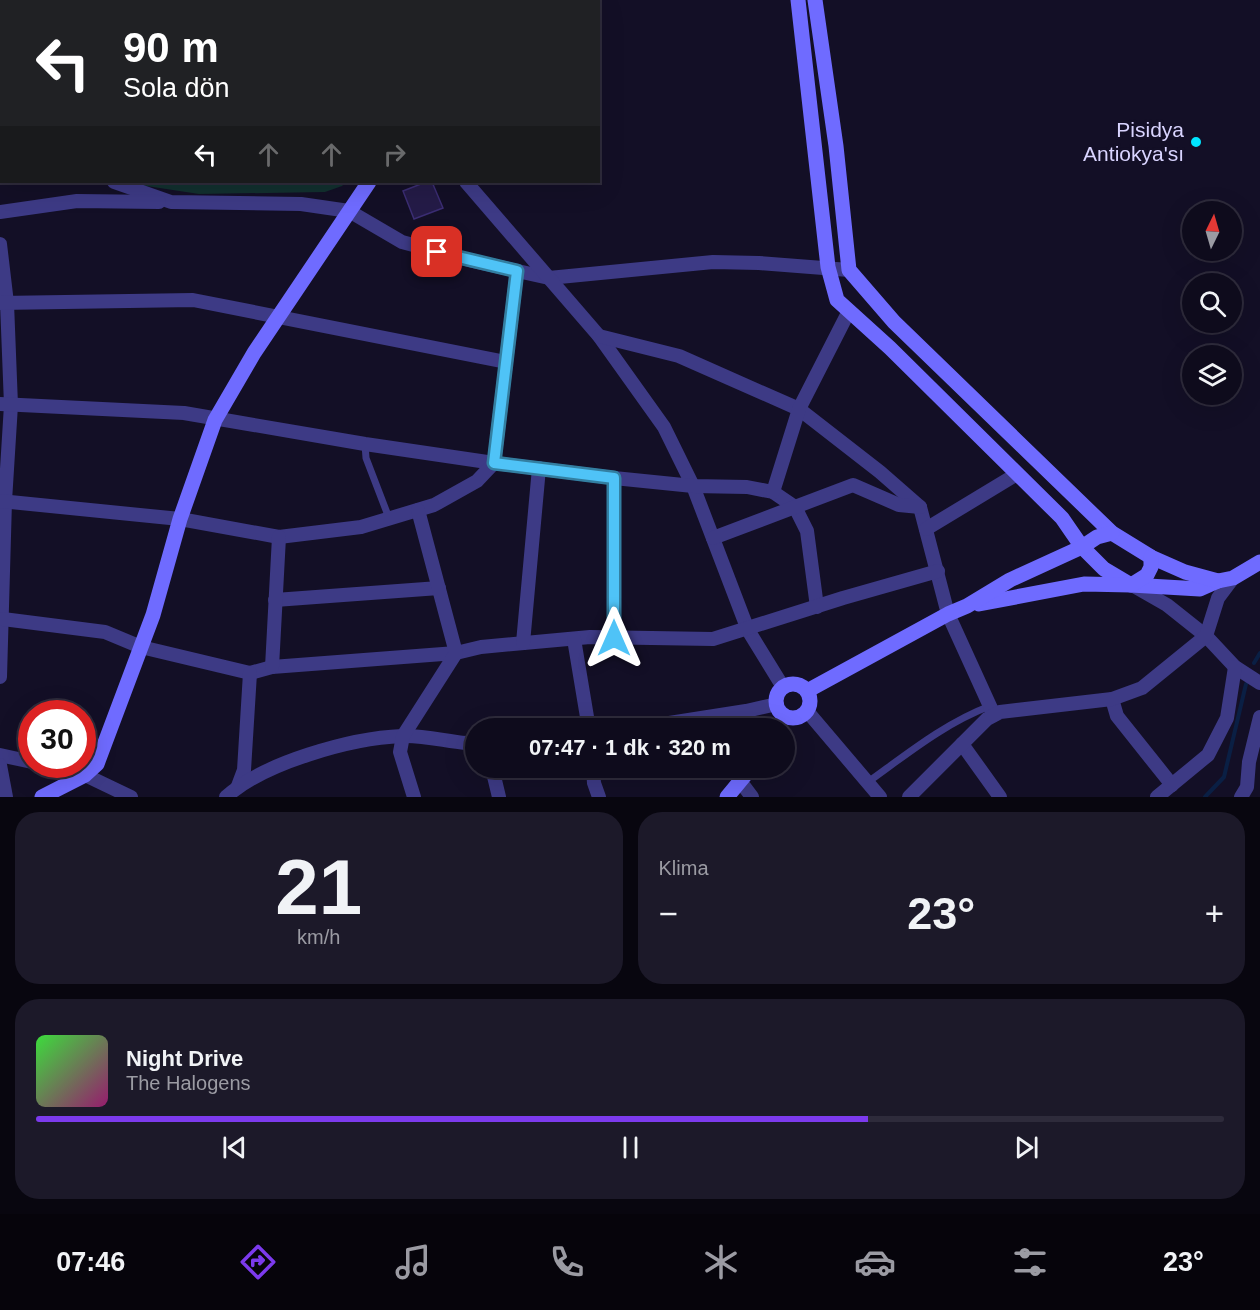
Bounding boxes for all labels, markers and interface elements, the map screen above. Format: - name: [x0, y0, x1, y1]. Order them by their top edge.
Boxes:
- icon: left: [24, 24, 102, 102]
- text: 90 m: [123, 24, 219, 71]
- text: Sola dön: [123, 73, 230, 103]
- place label: Pisidya Antiokya'sı: [1083, 118, 1184, 165]
- marker: Pisidya Antiokya'sı: [1189, 135, 1203, 149]
- icon: left: [189, 138, 222, 171]
- icon: ahead: [252, 138, 285, 171]
- icon: ahead: [315, 138, 348, 171]
- icon: right: [378, 138, 411, 171]
- north arrow: [1182, 201, 1242, 261]
- map controls: [1182, 201, 1242, 405]
- pin: [411, 226, 462, 277]
- icon: arrive: [420, 235, 453, 268]
- button: search: [1182, 273, 1242, 333]
- button: layers: [1182, 345, 1242, 405]
- position arrow: [582, 606, 646, 670]
- speed limit sign: 30: [18, 700, 96, 778]
- text: 07:47 · 1 dk · 320 m: [529, 735, 731, 760]
- text: 21: [275, 843, 362, 931]
- text: Klima: [659, 857, 709, 879]
- text: 23°: [907, 888, 975, 939]
- text: −: [659, 895, 678, 932]
- text: +: [1205, 895, 1224, 932]
- text: km/h: [297, 926, 340, 948]
- text: Night Drive: [126, 1046, 243, 1071]
- text: The Halogens: [126, 1072, 251, 1094]
- icon: previous: [218, 1131, 251, 1164]
- icon: pause: [614, 1131, 647, 1164]
- icon: next: [1010, 1131, 1043, 1164]
- icon: directions: [237, 1241, 279, 1283]
- icon: music: [392, 1241, 434, 1283]
- icon: phone: [546, 1241, 588, 1283]
- icon: climate: [700, 1241, 742, 1283]
- icon: car: [854, 1241, 896, 1283]
- icon: filters: [1009, 1241, 1051, 1283]
- text: 07:46: [56, 1247, 125, 1277]
- text: 23°: [1163, 1247, 1204, 1277]

